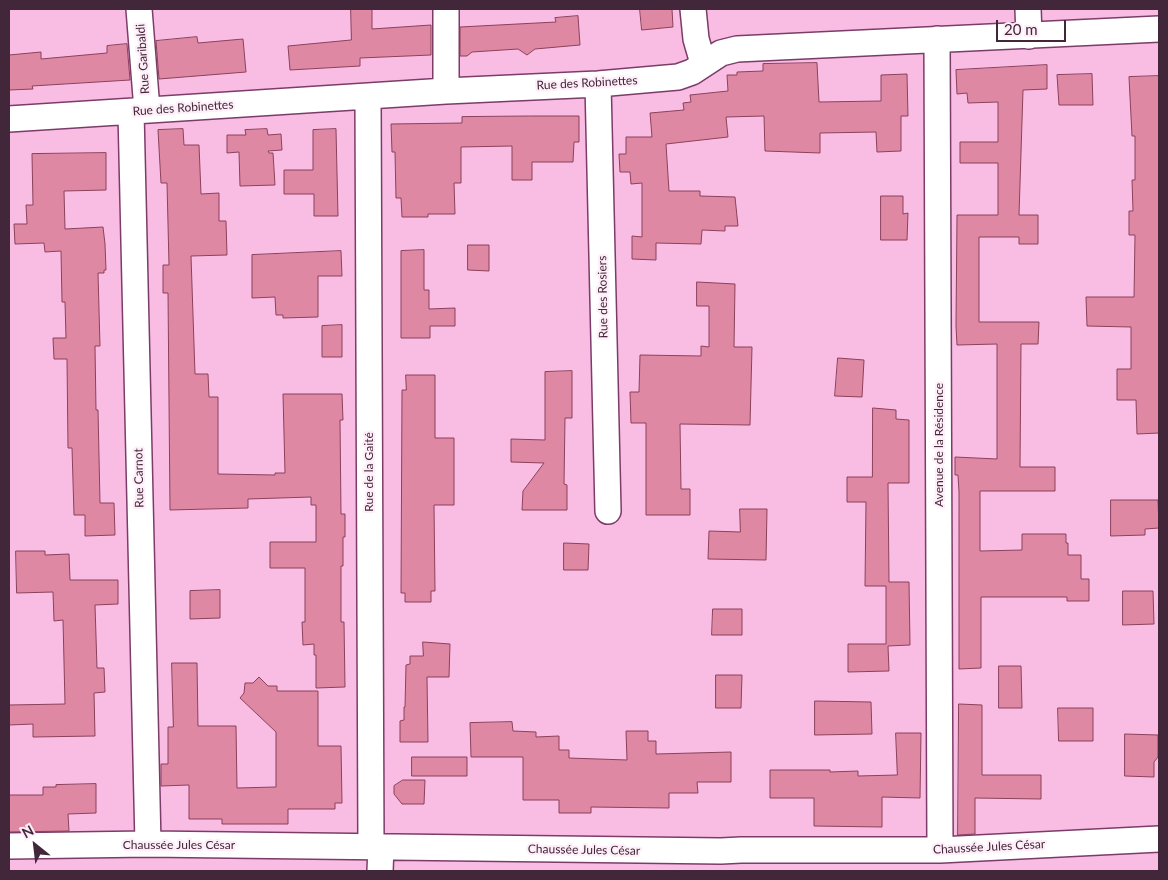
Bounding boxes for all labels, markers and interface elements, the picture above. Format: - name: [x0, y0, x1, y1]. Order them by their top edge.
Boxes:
- scale bar: [998, 10, 1068, 42]
- text: 20 m: [1004, 20, 1038, 38]
- street label: Rue Garibaldi: [133, 23, 153, 95]
- street label: Rue des Robinettes: [536, 73, 638, 93]
- street label: Rue des Robinettes: [132, 97, 234, 119]
- street label: Rue des Rosiers: [595, 256, 611, 338]
- street label: Avenue de la Résidence: [932, 383, 946, 507]
- street label: Rue de la Gaité: [362, 432, 376, 512]
- street label: Rue Carnot: [131, 448, 147, 508]
- north arrow: [10, 820, 60, 870]
- text: N: [19, 821, 36, 841]
- street label: Chaussée Jules César: [933, 837, 1045, 857]
- street label: Chaussée Jules César: [123, 838, 235, 852]
- street label: Chaussée Jules César: [528, 842, 640, 858]

